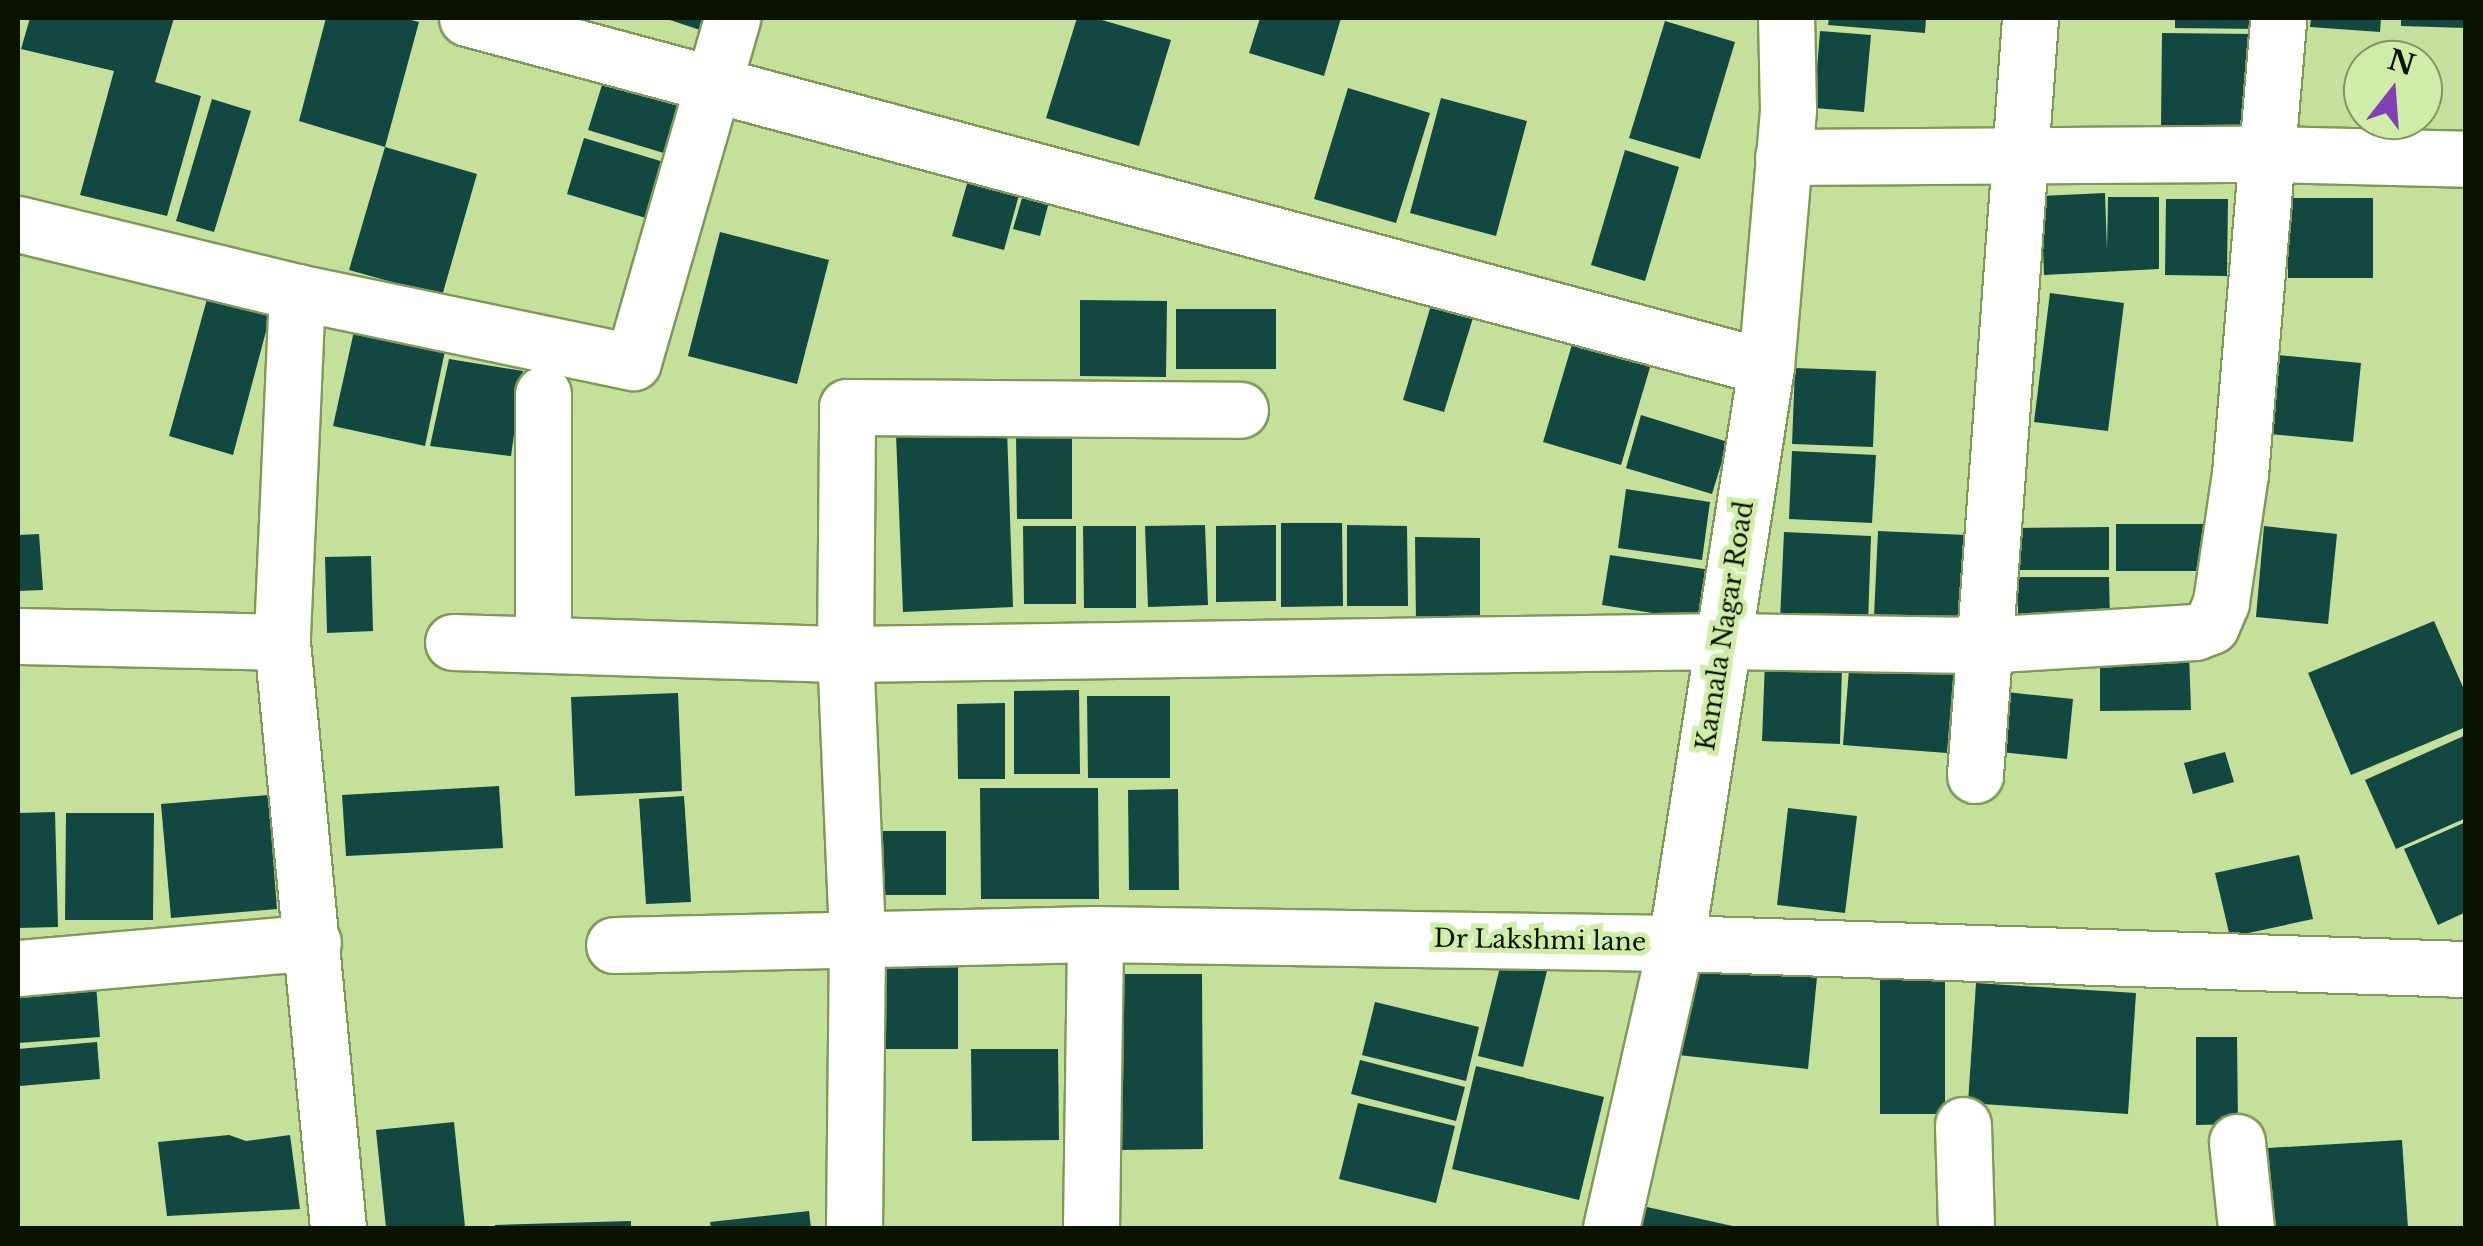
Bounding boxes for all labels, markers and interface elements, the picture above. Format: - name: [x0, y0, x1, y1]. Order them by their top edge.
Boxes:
- north arrow: [2343, 40, 2443, 140]
- text: N: [2384, 42, 2419, 83]
- street label: Kamala Nagar Road: [1691, 499, 1761, 753]
- street label: Dr Lakshmi lane: [1433, 924, 1647, 958]

